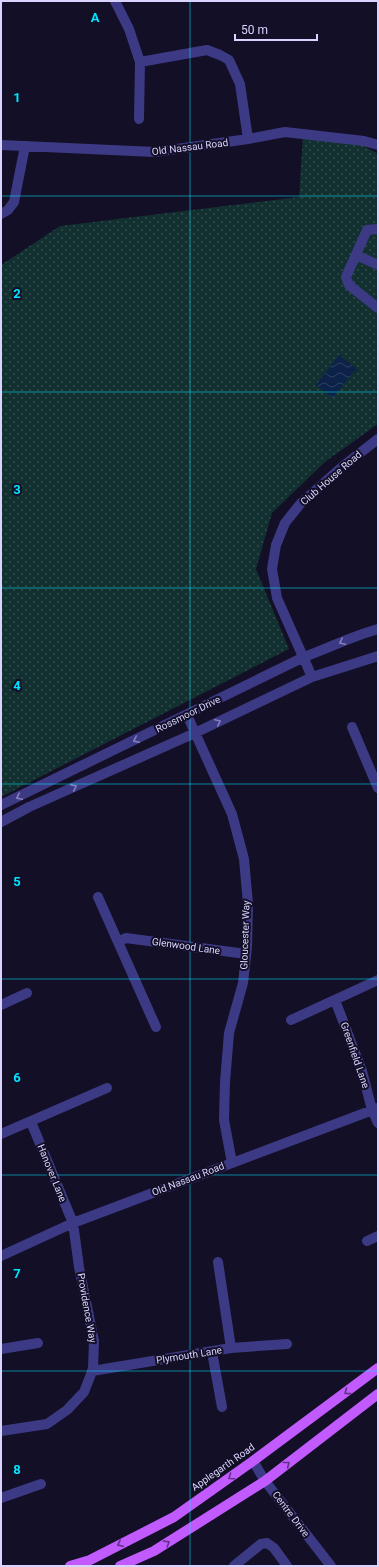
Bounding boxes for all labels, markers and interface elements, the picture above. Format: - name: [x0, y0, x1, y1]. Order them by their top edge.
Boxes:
- text: A: [91, 10, 100, 25]
- scale bar: [235, 16, 317, 42]
- text: 50 m: [241, 23, 268, 37]
- text: 1: [13, 90, 21, 105]
- street label: Old Nassau Road: [151, 137, 229, 157]
- text: 2: [13, 286, 21, 301]
- street label: Club House Road: [298, 449, 364, 507]
- text: 3: [13, 482, 21, 497]
- one-way arrow: [338, 637, 346, 645]
- text: 4: [13, 678, 21, 693]
- street label: Rossmoor Drive: [154, 694, 222, 734]
- one-way arrow: [214, 719, 221, 727]
- one-way arrow: [132, 735, 140, 743]
- one-way arrow: [70, 784, 77, 792]
- one-way arrow: [15, 792, 23, 800]
- text: 5: [13, 874, 21, 889]
- street label: Gloucester Way: [238, 900, 252, 970]
- street label: Glenwood Lane: [151, 936, 221, 956]
- street label: Greenfield Lane: [339, 1020, 371, 1090]
- text: 6: [13, 1070, 21, 1085]
- street label: Hanover Lane: [35, 1143, 69, 1203]
- street label: Old Nassau Road: [150, 1160, 226, 1198]
- text: 7: [13, 1266, 21, 1281]
- street label: Providence Way: [75, 1272, 99, 1344]
- street label: Plymouth Lane: [155, 1344, 223, 1366]
- one-way arrow: [344, 1387, 351, 1394]
- street label: Applegarth Road: [189, 1441, 257, 1493]
- text: 8: [13, 1462, 21, 1477]
- one-way arrow: [283, 1462, 290, 1469]
- one-way arrow: [228, 1472, 235, 1479]
- street label: Centre Drive: [270, 1489, 312, 1539]
- one-way arrow: [117, 1540, 124, 1547]
- one-way arrow: [163, 1540, 170, 1547]

